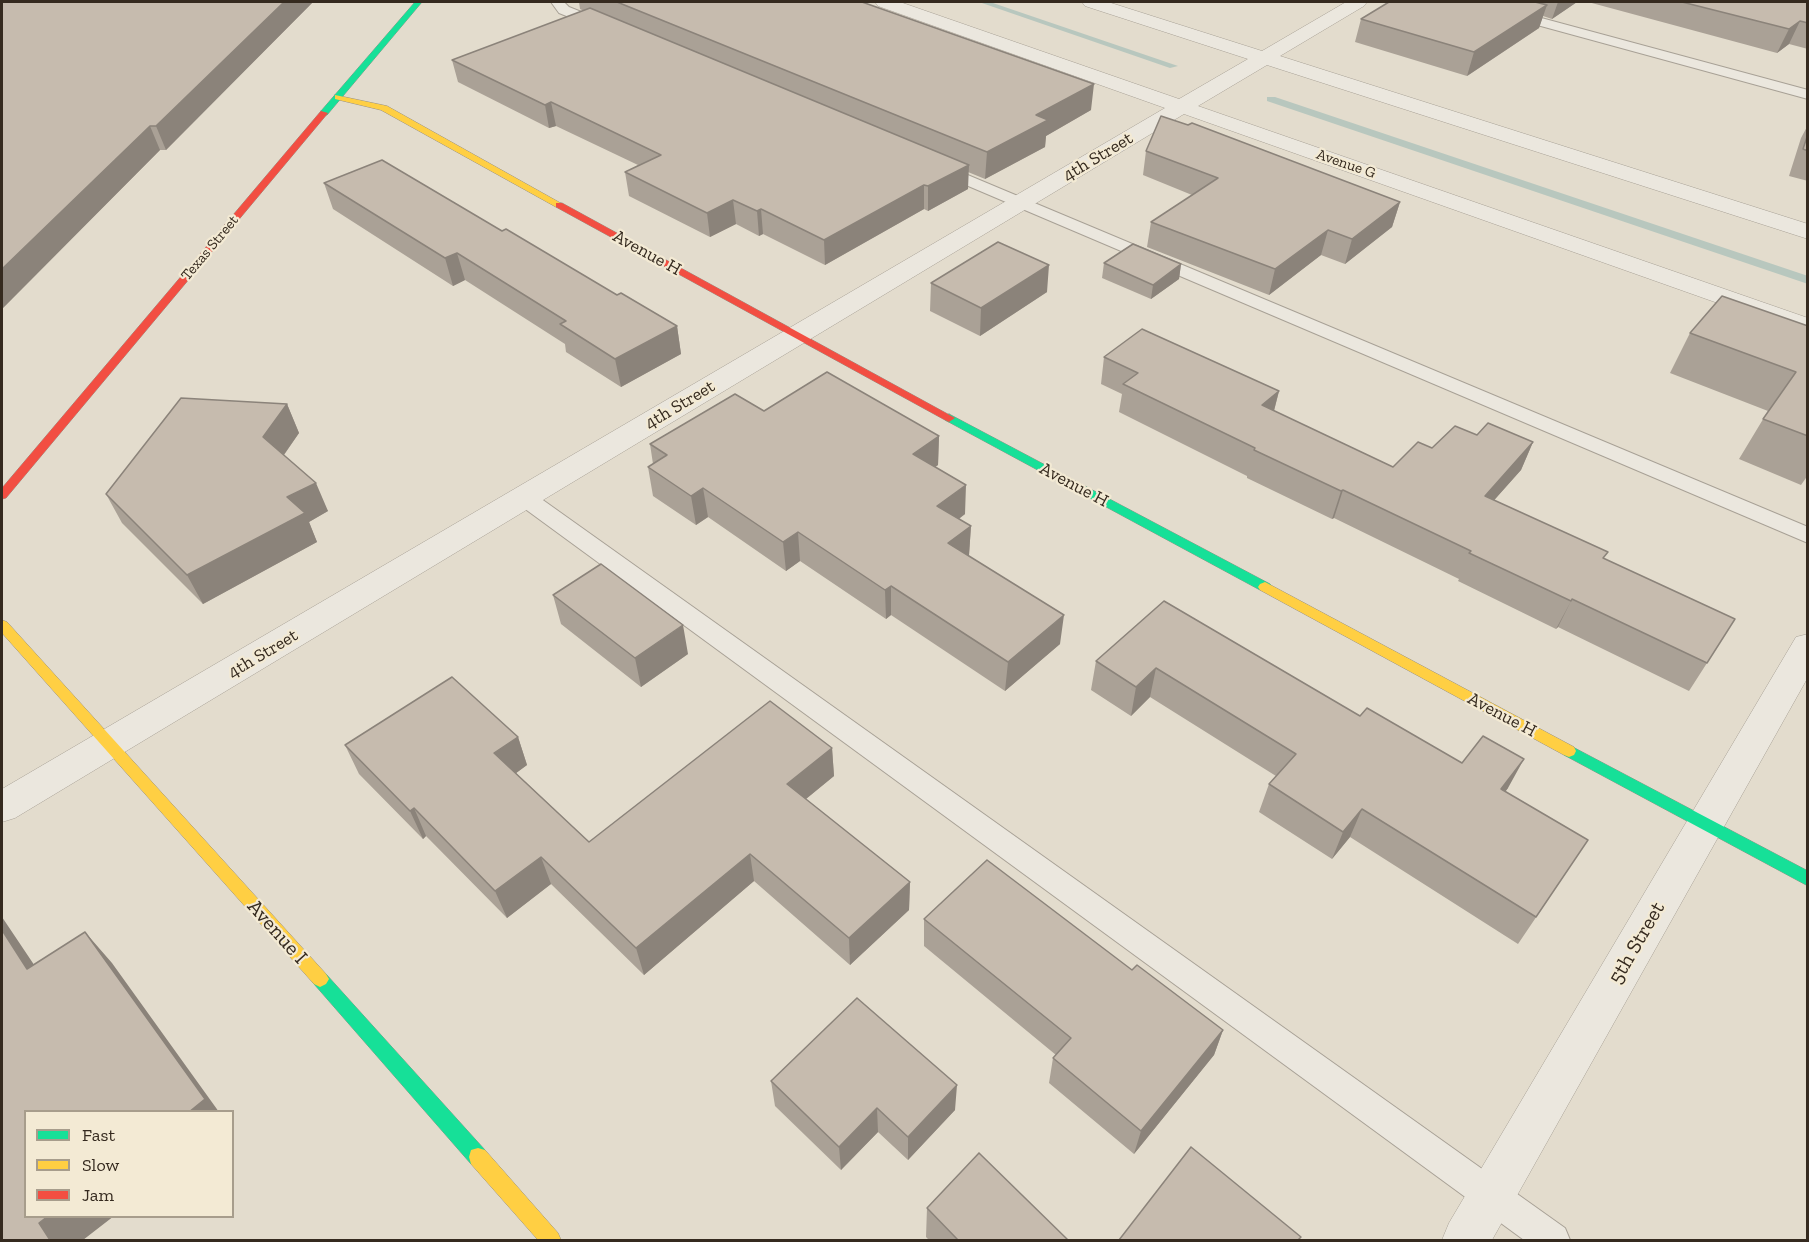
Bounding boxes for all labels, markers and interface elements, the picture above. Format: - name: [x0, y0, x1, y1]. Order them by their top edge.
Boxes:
- street label: 4th Street: [1059, 128, 1137, 186]
- street label: Avenue G: [1314, 146, 1378, 182]
- street label: Texas Street: [177, 212, 243, 284]
- street label: Avenue H: [609, 225, 685, 281]
- street label: 4th Street: [641, 376, 719, 434]
- street label: Avenue H: [1036, 458, 1112, 512]
- street label: 4th Street: [224, 625, 302, 683]
- street label: Avenue H: [1464, 688, 1540, 742]
- street label: Avenue I: [242, 895, 312, 969]
- street label: 5th Street: [1603, 898, 1671, 988]
- legend: [24, 1110, 234, 1218]
- text: Fast: [82, 1124, 115, 1146]
- text: Slow: [82, 1154, 119, 1176]
- text: Jam: [82, 1184, 114, 1206]

